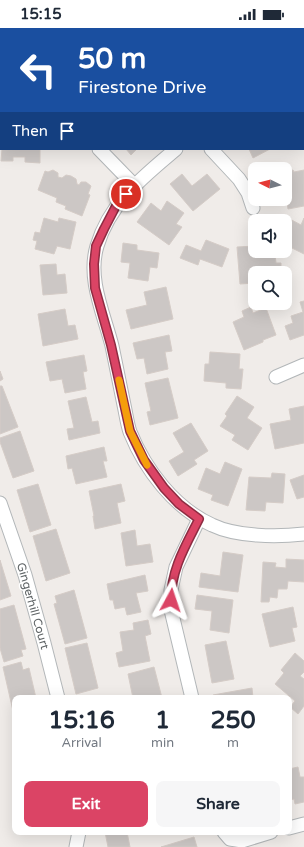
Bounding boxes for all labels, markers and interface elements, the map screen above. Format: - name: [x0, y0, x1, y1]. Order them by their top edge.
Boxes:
- text: 15:15: [20, 5, 62, 23]
- text: 50 m: [78, 42, 146, 76]
- icon: left: [12, 44, 64, 96]
- text: Firestone Drive: [78, 76, 206, 98]
- icon: arrive: [56, 120, 78, 142]
- text: Then: [12, 122, 48, 140]
- north arrow: [248, 162, 292, 206]
- map controls: [248, 162, 292, 310]
- pin: [109, 177, 143, 211]
- icon: arrive: [115, 183, 137, 205]
- button: sound: [248, 214, 292, 258]
- button: search: [248, 266, 292, 310]
- street label: Gingerhill Court: [14, 561, 52, 651]
- position arrow: [150, 579, 192, 621]
- text: 15:16: [48, 706, 115, 735]
- text: 1: [155, 706, 170, 735]
- text: 250: [210, 706, 256, 735]
- text: Arrival: [61, 735, 102, 751]
- text: min: [151, 735, 174, 751]
- text: m: [227, 735, 239, 751]
- button: Exit: [24, 781, 148, 827]
- button: Share: [156, 781, 280, 827]

